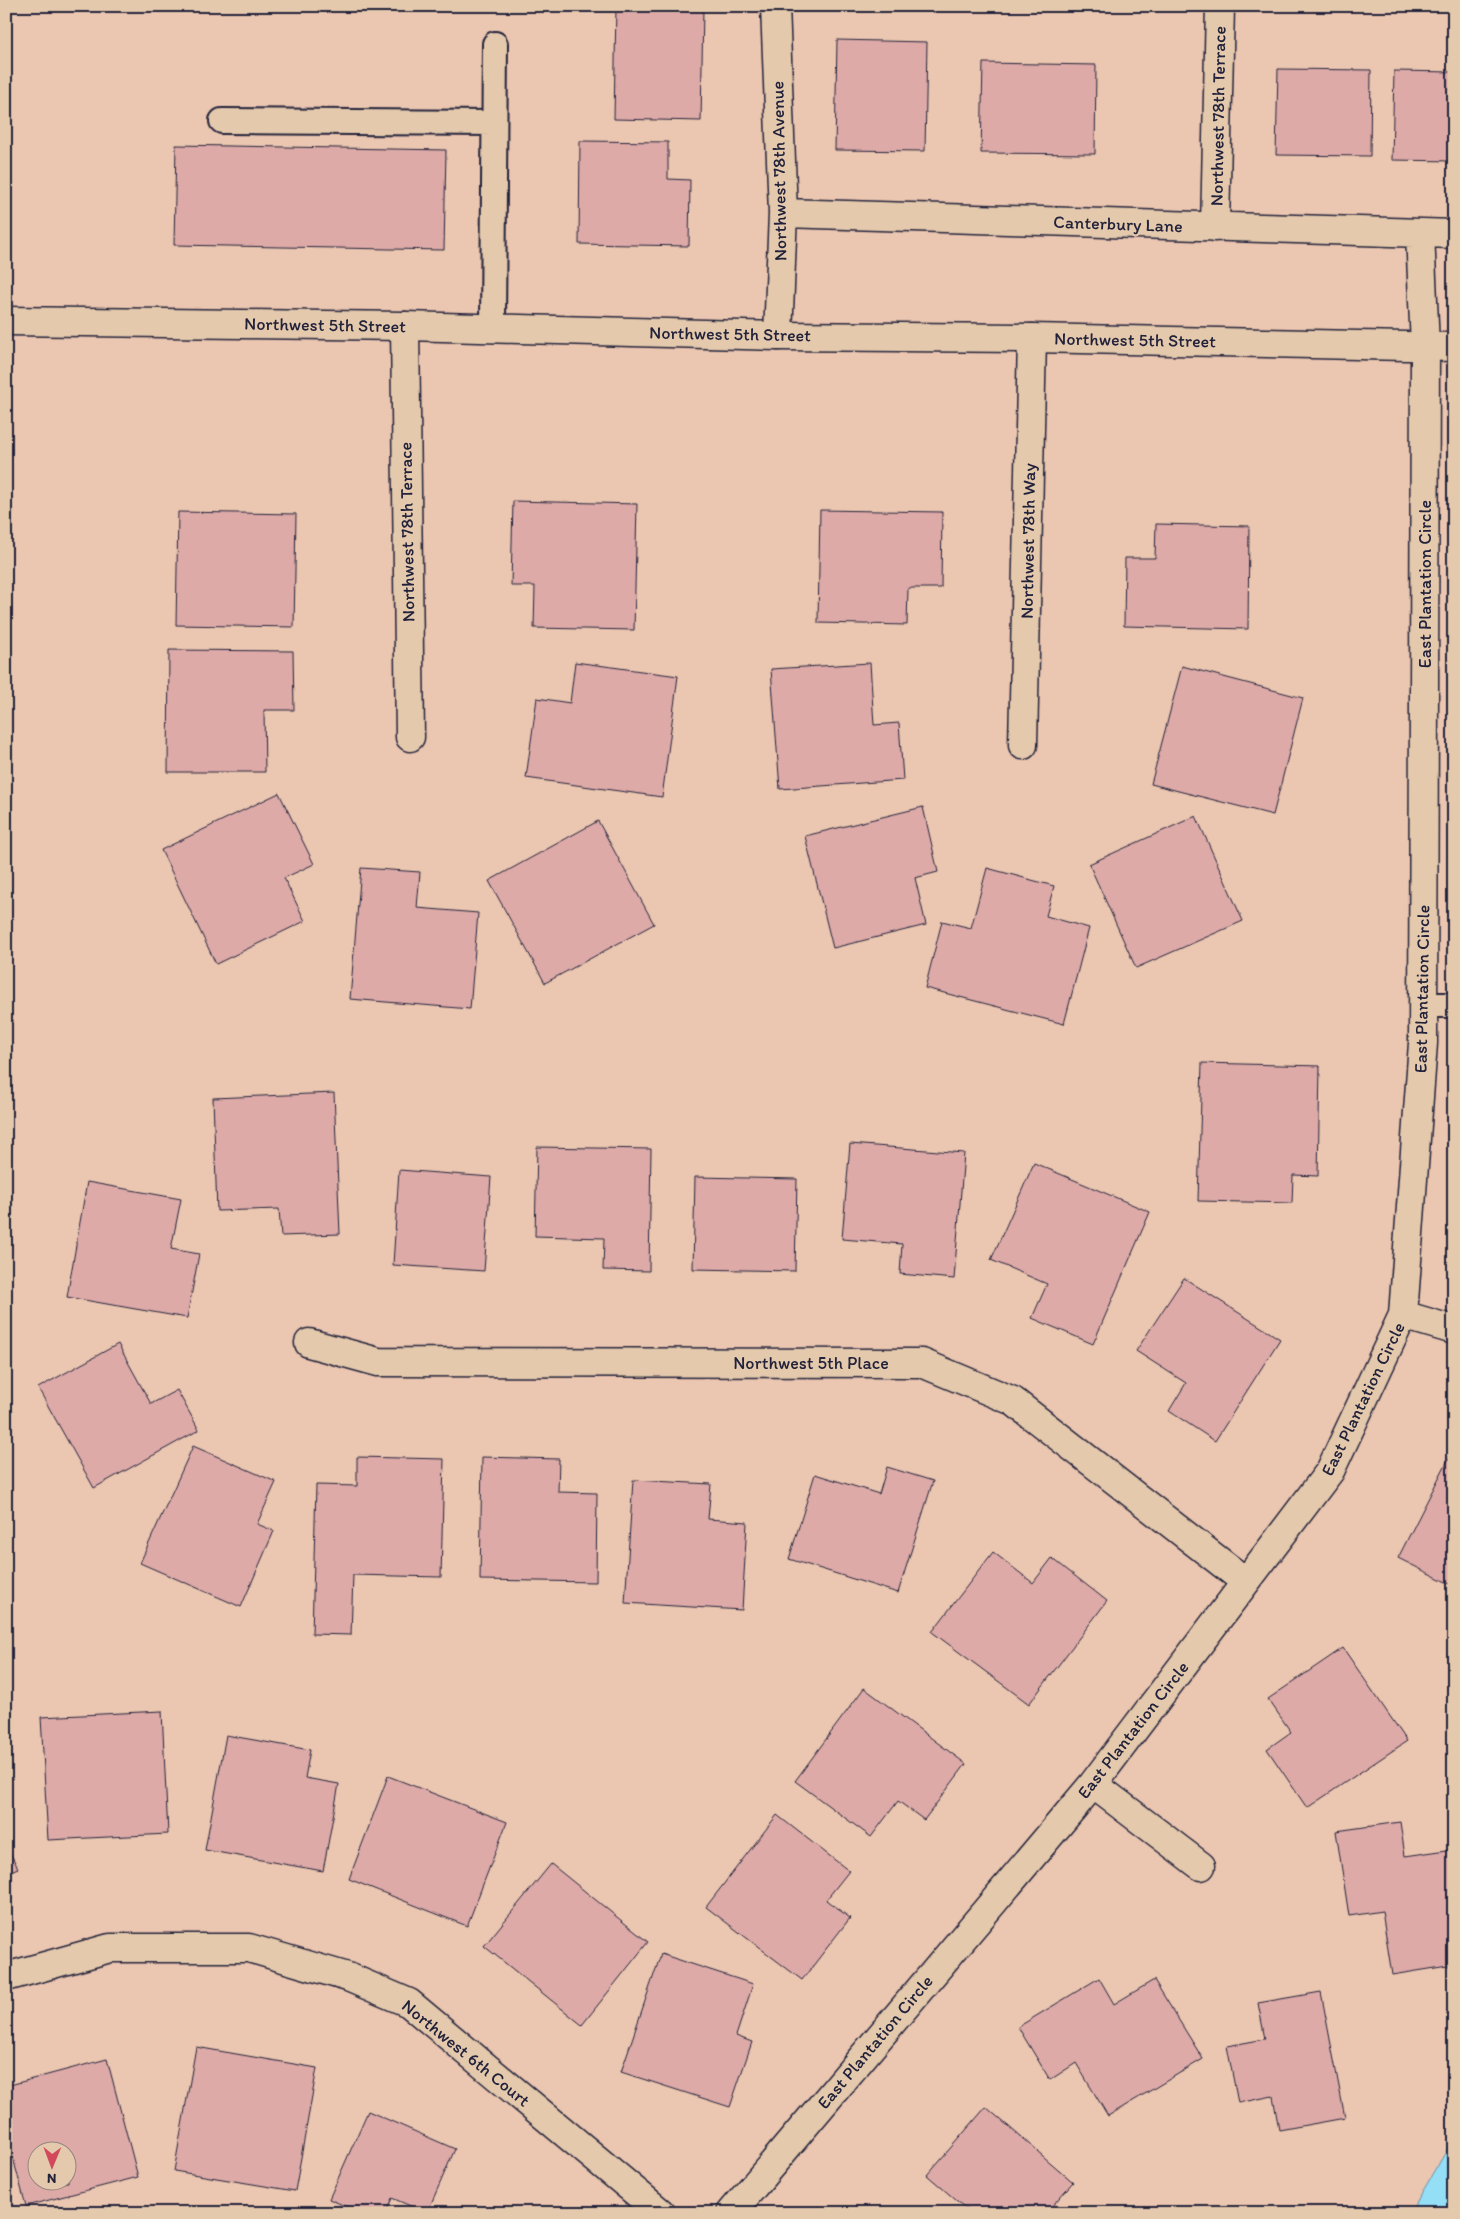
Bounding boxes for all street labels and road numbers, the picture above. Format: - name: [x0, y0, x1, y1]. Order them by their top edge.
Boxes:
- street label: Northwest 78th Terrace: [1205, 26, 1231, 206]
- street label: Northwest 78th Avenue: [766, 81, 792, 261]
- street label: Canterbury Lane: [1053, 211, 1183, 237]
- street label: Northwest 5th Street: [244, 313, 406, 337]
- street label: Northwest 5th Street: [649, 322, 811, 346]
- street label: Northwest 5th Street: [1054, 328, 1216, 352]
- street label: Northwest 78th Terrace: [394, 442, 420, 622]
- street label: Northwest 78th Way: [1016, 462, 1040, 619]
- street label: East Plantation Circle: [1414, 500, 1436, 668]
- street label: East Plantation Circle: [1410, 905, 1434, 1073]
- street label: East Plantation Circle: [1316, 1319, 1410, 1479]
- street label: Northwest 5th Place: [733, 1352, 889, 1374]
- street label: East Plantation Circle: [1073, 1657, 1193, 1803]
- street label: East Plantation Circle: [812, 1970, 938, 2114]
- street label: Northwest 6th Court: [397, 1995, 535, 2112]

